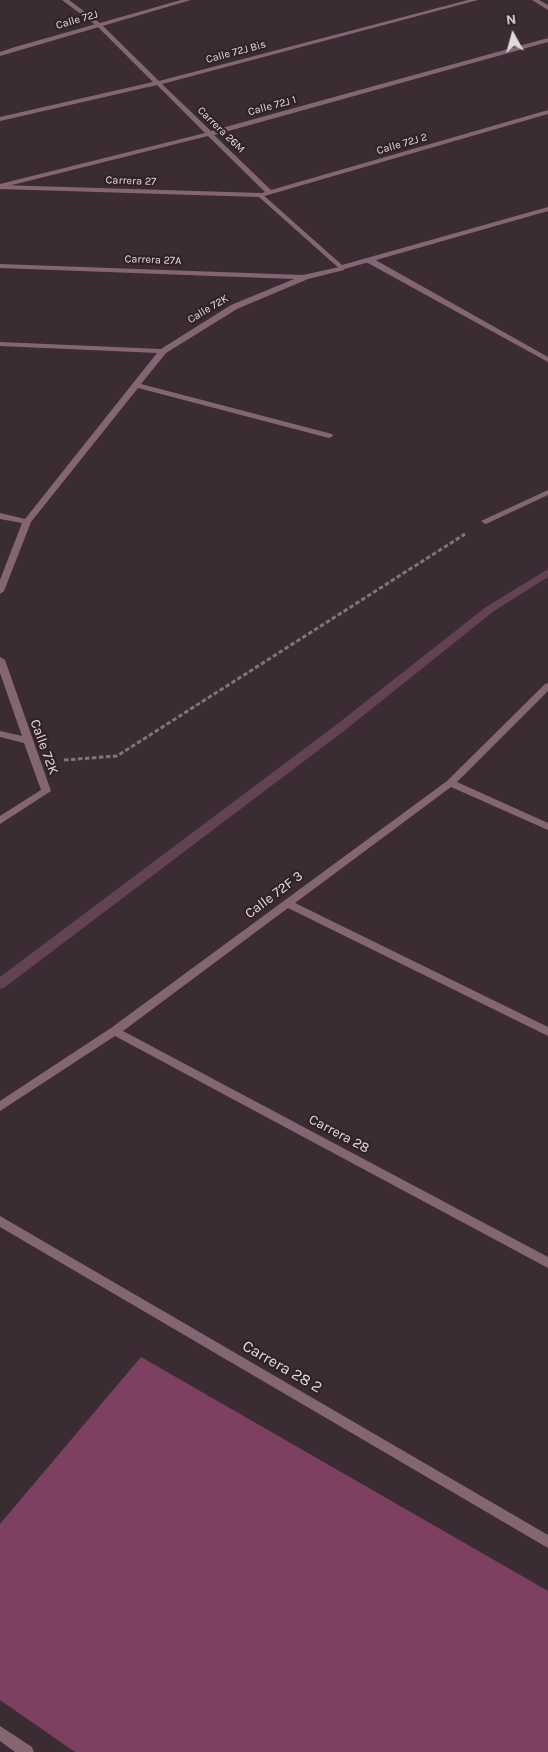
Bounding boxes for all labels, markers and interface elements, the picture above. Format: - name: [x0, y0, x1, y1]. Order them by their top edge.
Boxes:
- street label: Calle 72J: [54, 8, 100, 32]
- north arrow: [488, 10, 538, 60]
- text: N: [505, 11, 517, 29]
- street label: Calle 72J Bis: [204, 38, 268, 66]
- street label: Calle 72J 1: [246, 93, 298, 119]
- street label: Carrera 26M: [194, 104, 248, 156]
- street label: Calle 72J 2: [375, 130, 429, 158]
- street label: Carrera 27: [105, 174, 157, 188]
- street label: Carrera 27A: [124, 252, 182, 268]
- street label: Calle 72K: [185, 292, 231, 326]
- street label: Calle 72K: [26, 717, 62, 777]
- street label: Calle 72F 3: [242, 868, 306, 922]
- street label: Carrera 28: [306, 1111, 372, 1157]
- street label: Carrera 28 2: [239, 1336, 325, 1398]

